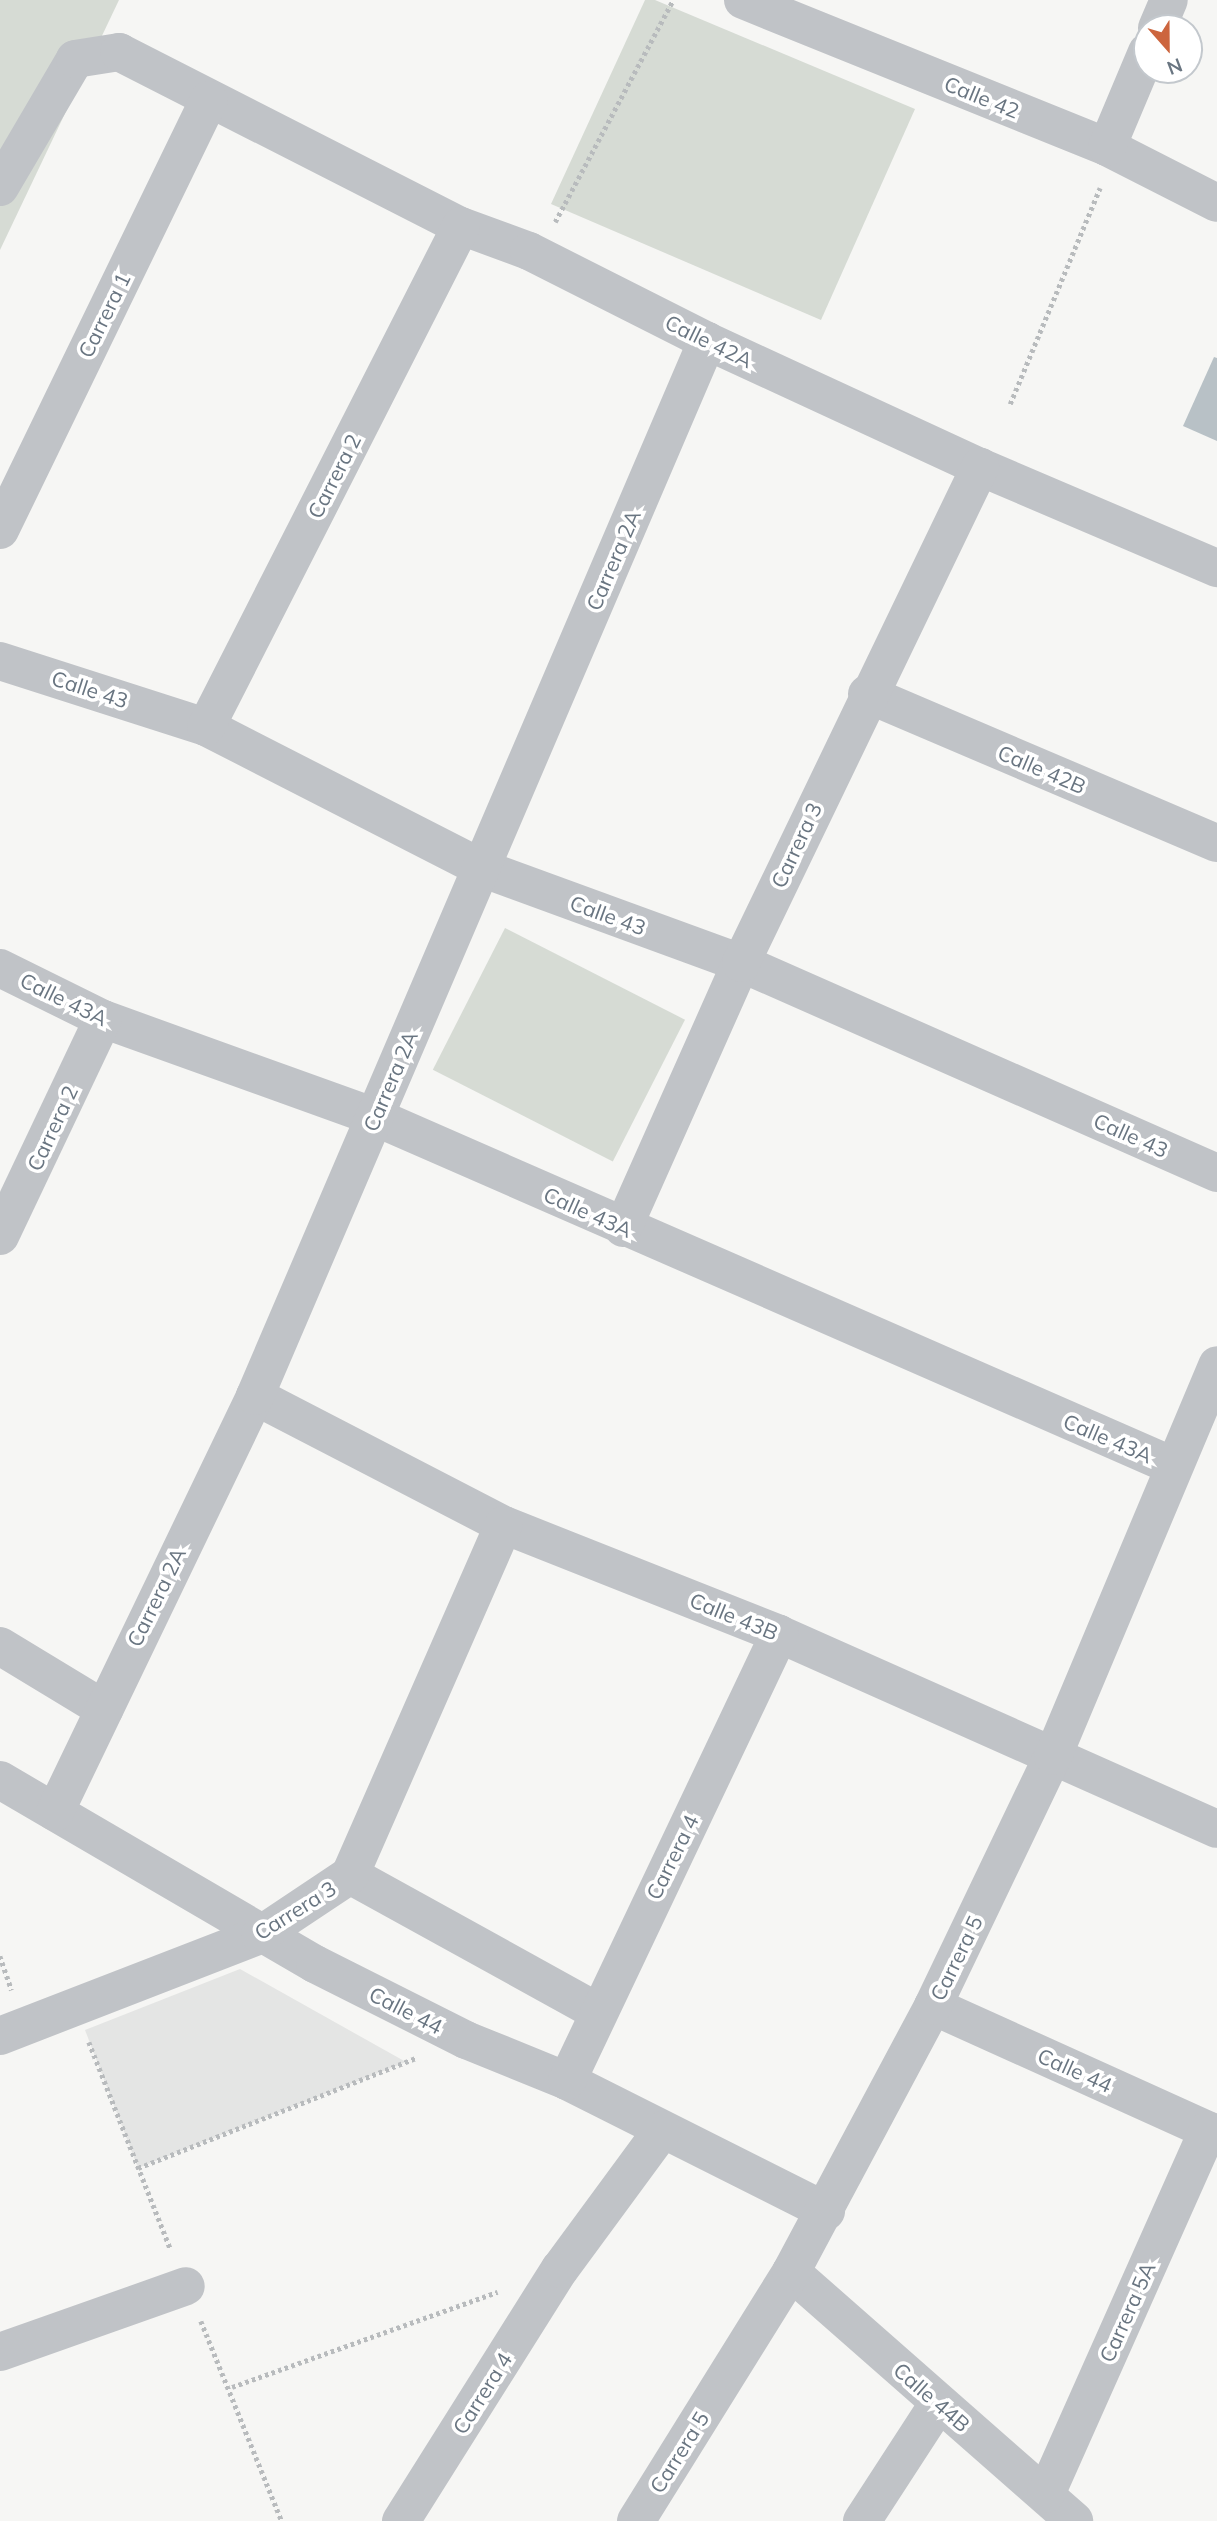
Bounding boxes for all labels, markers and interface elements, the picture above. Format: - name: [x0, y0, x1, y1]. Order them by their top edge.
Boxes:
- north arrow: [1133, 14, 1203, 84]
- text: N: [1164, 53, 1186, 81]
- street label: Calle 42: [941, 71, 1023, 123]
- street label: Carrera 1: [73, 268, 135, 362]
- street label: Calle 42A: [661, 309, 757, 373]
- street label: Carrera 2: [302, 430, 366, 522]
- street label: Carrera 2A: [581, 506, 645, 614]
- street label: Calle 43: [49, 665, 131, 713]
- street label: Calle 42B: [994, 739, 1090, 799]
- street label: Carrera 3: [765, 798, 827, 892]
- street label: Calle 43: [567, 890, 649, 940]
- street label: Calle 43A: [16, 967, 112, 1031]
- street label: Carrera 2A: [358, 1027, 422, 1135]
- street label: Carrera 2: [21, 1081, 83, 1175]
- street label: Calle 43: [1090, 1107, 1172, 1163]
- street label: Calle 43A: [540, 1181, 636, 1243]
- street label: Calle 43A: [1060, 1408, 1156, 1468]
- street label: Carrera 2A: [121, 1543, 191, 1651]
- street label: Calle 43B: [686, 1587, 782, 1645]
- street label: Carrera 4: [641, 1810, 703, 1904]
- street label: Carrera 3: [250, 1875, 340, 1945]
- street label: Carrera 5: [925, 1911, 987, 2005]
- street label: Calle 44: [365, 1981, 447, 2039]
- street label: Calle 44: [1034, 2042, 1116, 2098]
- street label: Carrera 5A: [1094, 2258, 1160, 2366]
- street label: Carrera 4: [447, 2348, 517, 2438]
- street label: Calle 44B: [889, 2357, 975, 2437]
- street label: Carrera 5: [644, 2407, 714, 2497]

